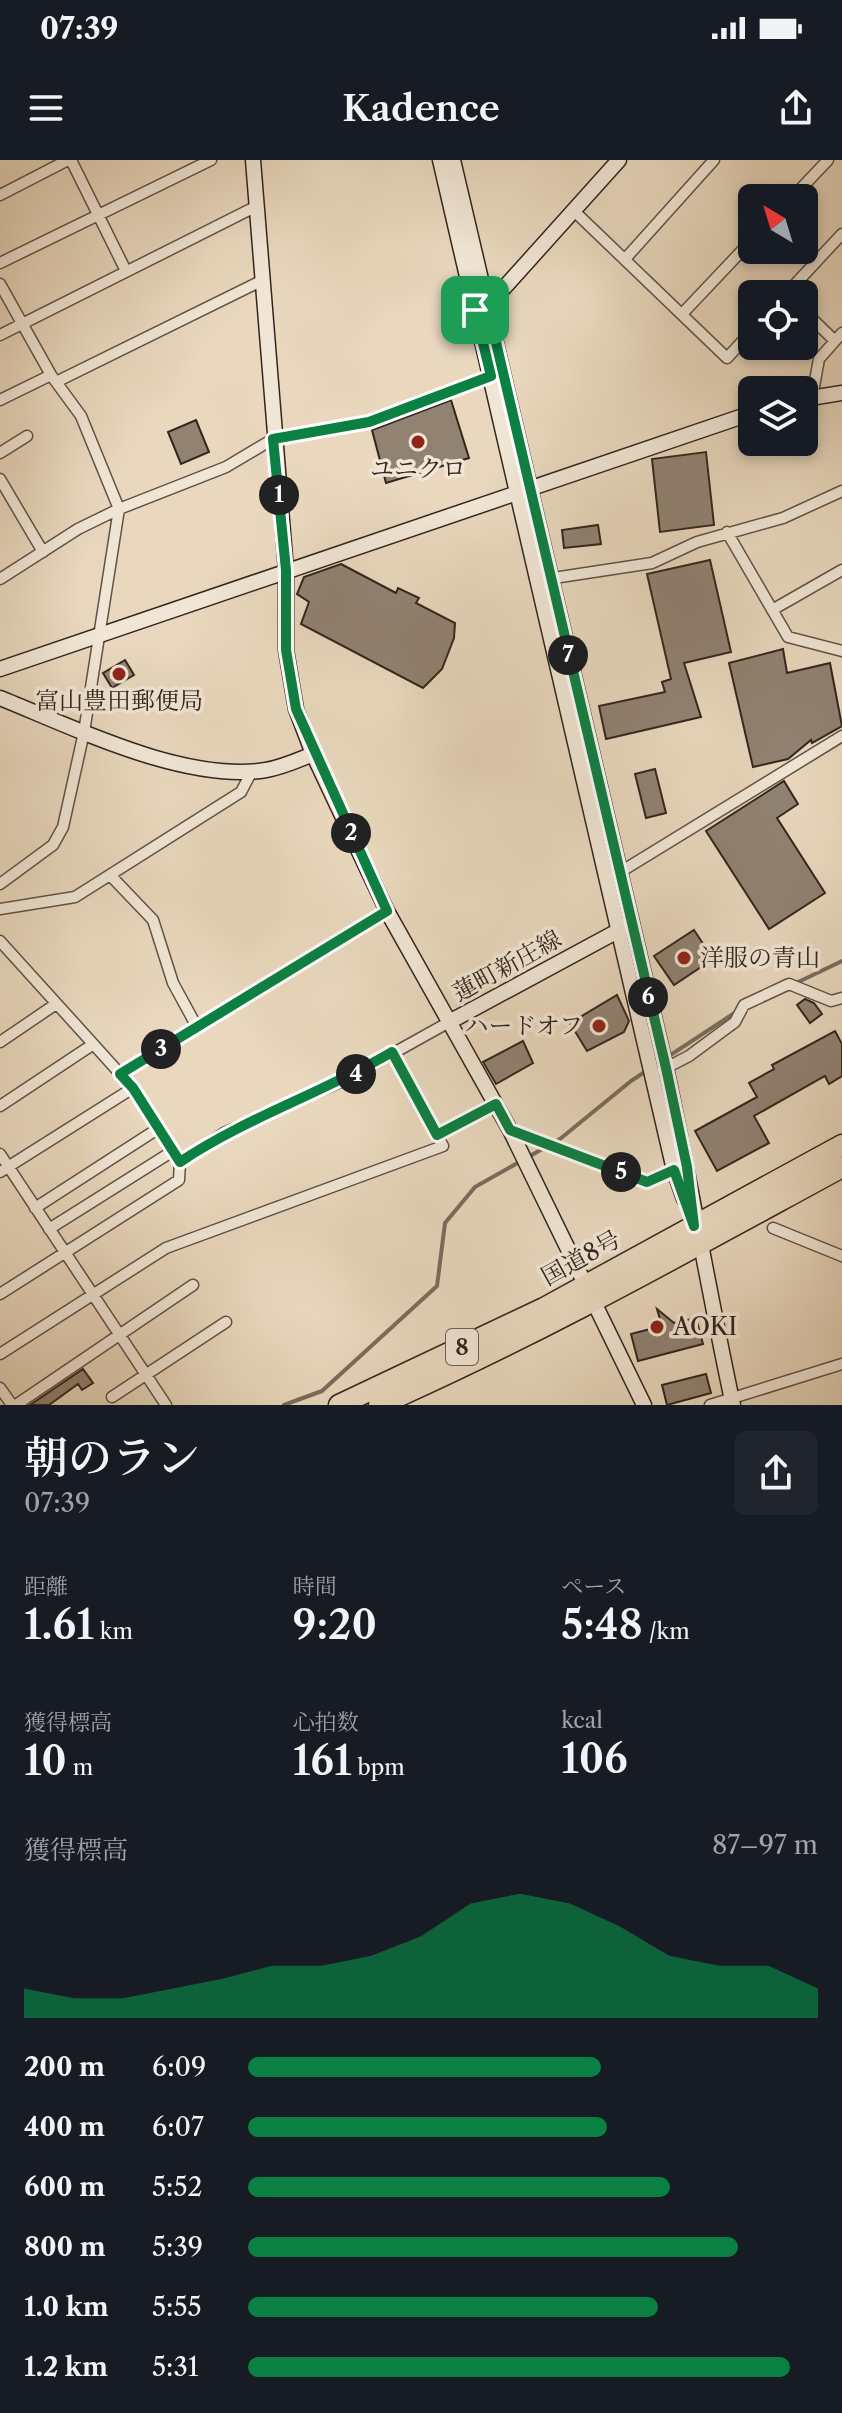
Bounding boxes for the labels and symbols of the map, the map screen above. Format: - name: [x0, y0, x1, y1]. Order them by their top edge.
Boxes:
- north arrow: [738, 184, 818, 264]
- pin: [441, 276, 509, 344]
- marker: ユニクロ: [409, 433, 427, 451]
- place label: ユニクロ: [370, 454, 466, 483]
- pin: 1: [259, 475, 299, 515]
- pin: 7: [548, 635, 588, 675]
- marker: 富山豊田郵便局: [110, 665, 128, 683]
- place label: 富山豊田郵便局: [35, 686, 203, 715]
- pin: 2: [331, 813, 371, 853]
- street label: 蓮町新庄線: [447, 924, 566, 1007]
- place label: 洋服の青山: [700, 943, 820, 972]
- marker: 洋服の青山: [675, 949, 693, 967]
- pin: 6: [628, 977, 668, 1017]
- place label: ハードオフ: [464, 1011, 583, 1040]
- marker: ハードオフ: [590, 1017, 608, 1035]
- pin: 3: [141, 1029, 181, 1069]
- pin: 4: [336, 1054, 376, 1094]
- pin: 5: [601, 1152, 641, 1192]
- street label: 国道8号: [536, 1224, 625, 1291]
- place label: AOKI: [672, 1312, 737, 1341]
- marker: AOKI: [648, 1318, 666, 1336]
- road number: 8: [446, 1329, 478, 1365]

